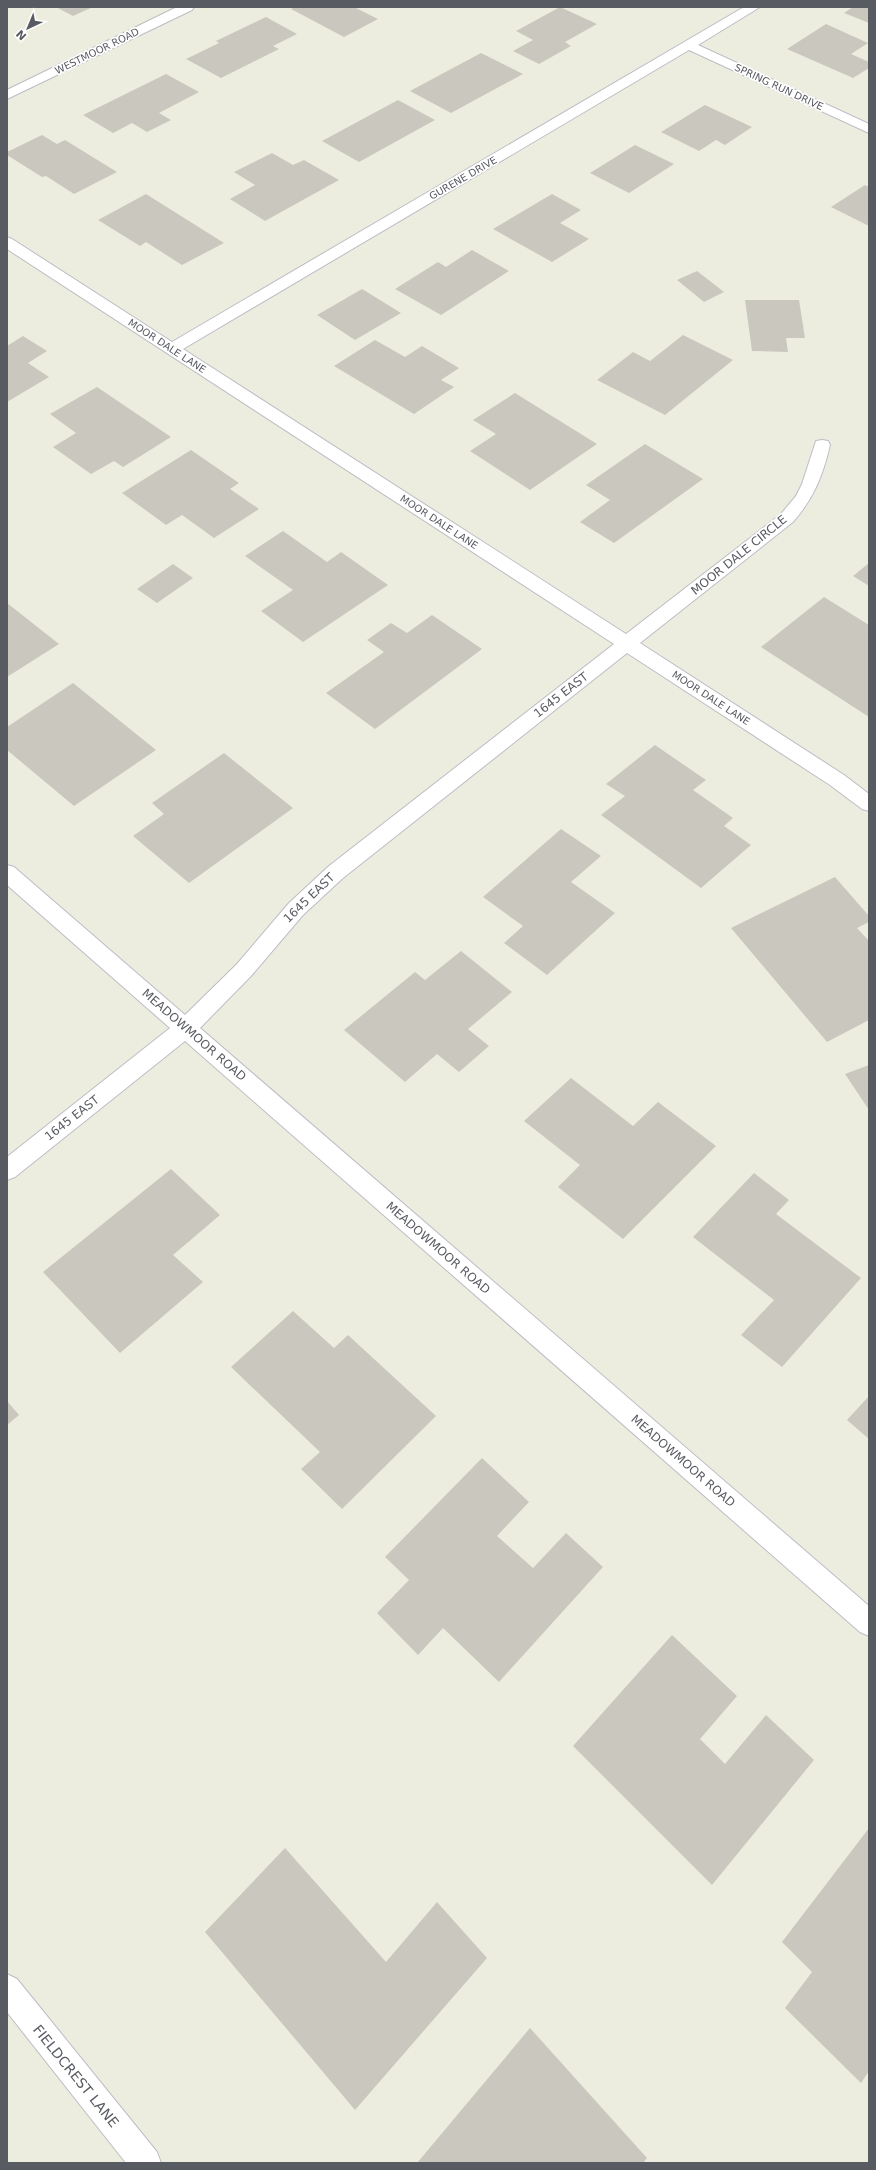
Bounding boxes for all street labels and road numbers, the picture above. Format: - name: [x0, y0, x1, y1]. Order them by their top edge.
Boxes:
- street label: WESTMOOR ROAD: [53, 26, 141, 76]
- street label: SPRING RUN DRIVE: [733, 62, 825, 112]
- street label: GURENE DRIVE: [427, 154, 499, 202]
- street label: MOOR DALE LANE: [126, 317, 208, 375]
- street label: MOOR DALE LANE: [398, 493, 480, 551]
- street label: MOOR DALE CIRCLE: [688, 512, 790, 598]
- street label: 1645 EAST: [531, 669, 591, 721]
- street label: MOOR DALE LANE: [670, 669, 752, 727]
- street label: 1645 EAST: [281, 870, 338, 926]
- street label: MEADOWMOOR ROAD: [139, 986, 249, 1084]
- street label: 1645 EAST: [42, 1092, 102, 1144]
- street label: MEADOWMOOR ROAD: [383, 1199, 493, 1297]
- street label: MEADOWMOOR ROAD: [628, 1412, 738, 1510]
- street label: FIELDCREST LANE: [30, 2022, 122, 2130]

